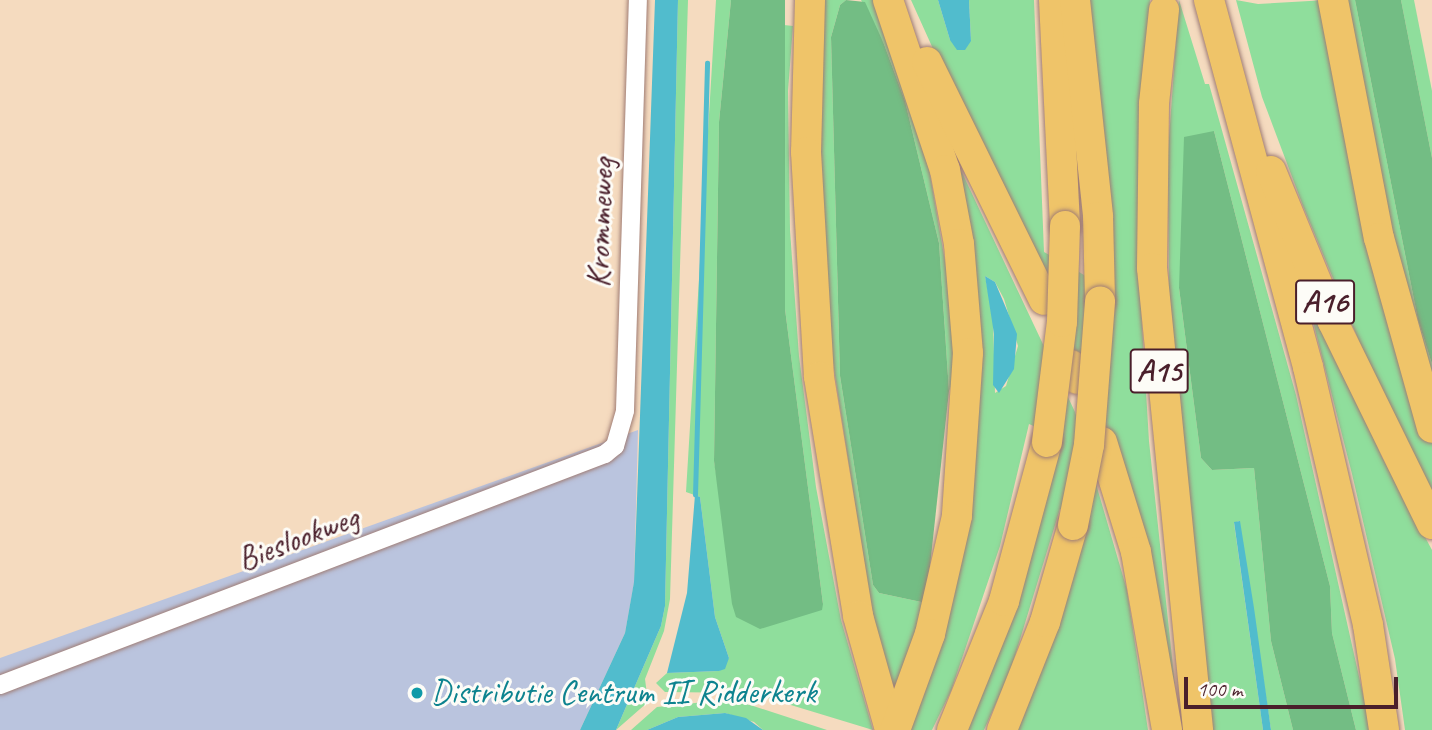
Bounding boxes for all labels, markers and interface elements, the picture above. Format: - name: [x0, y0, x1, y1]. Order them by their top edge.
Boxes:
- street label: Krommeweg: [579, 158, 623, 288]
- road number: A16: [1294, 274, 1356, 330]
- road number: A15: [1129, 342, 1189, 400]
- street label: Bieslookweg: [232, 498, 364, 580]
- scale bar: [1187, 664, 1400, 708]
- place label: Distributie Centrum II Ridderkerk: [431, 673, 816, 713]
- text: 100 m: [1197, 676, 1242, 702]
- marker: Distributie Centrum II Ridderkerk: [409, 685, 425, 701]

